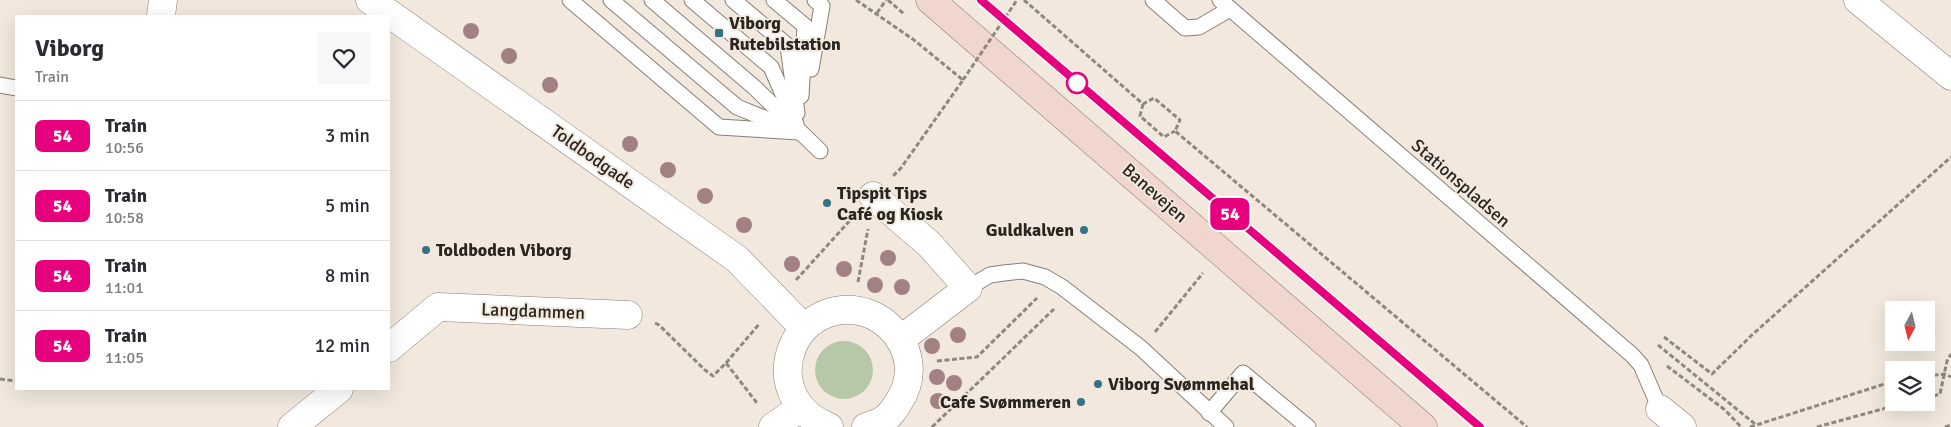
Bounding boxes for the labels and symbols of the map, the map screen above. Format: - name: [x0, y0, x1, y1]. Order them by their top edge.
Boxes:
- place label: Viborg Rutebilstation: [729, 12, 841, 55]
- marker: Viborg Rutebilstation: [713, 27, 725, 39]
- unlabelled marker: [1066, 72, 1088, 94]
- street label: Toldbodgade: [547, 120, 639, 194]
- street label: Stationspladsen: [1407, 134, 1515, 232]
- street label: Banevejen: [1118, 159, 1192, 227]
- place label: Tipspit Tips Café og Kiosk: [837, 182, 943, 225]
- marker: Tipspit Tips Café og Kiosk: [821, 197, 833, 209]
- line badge: 54: [1208, 198, 1252, 230]
- place label: Guldkalven: [986, 219, 1074, 241]
- marker: Guldkalven: [1078, 224, 1090, 236]
- place label: Toldboden Viborg: [436, 239, 572, 261]
- marker: Toldboden Viborg: [420, 244, 432, 256]
- street label: Langdammen: [481, 298, 585, 324]
- north arrow: [1885, 301, 1935, 351]
- place label: Viborg Svømmehal: [1108, 373, 1255, 395]
- marker: Viborg Svømmehal: [1092, 378, 1104, 390]
- place label: Cafe Svømmeren: [940, 391, 1071, 413]
- marker: Cafe Svømmeren: [1075, 396, 1087, 408]

